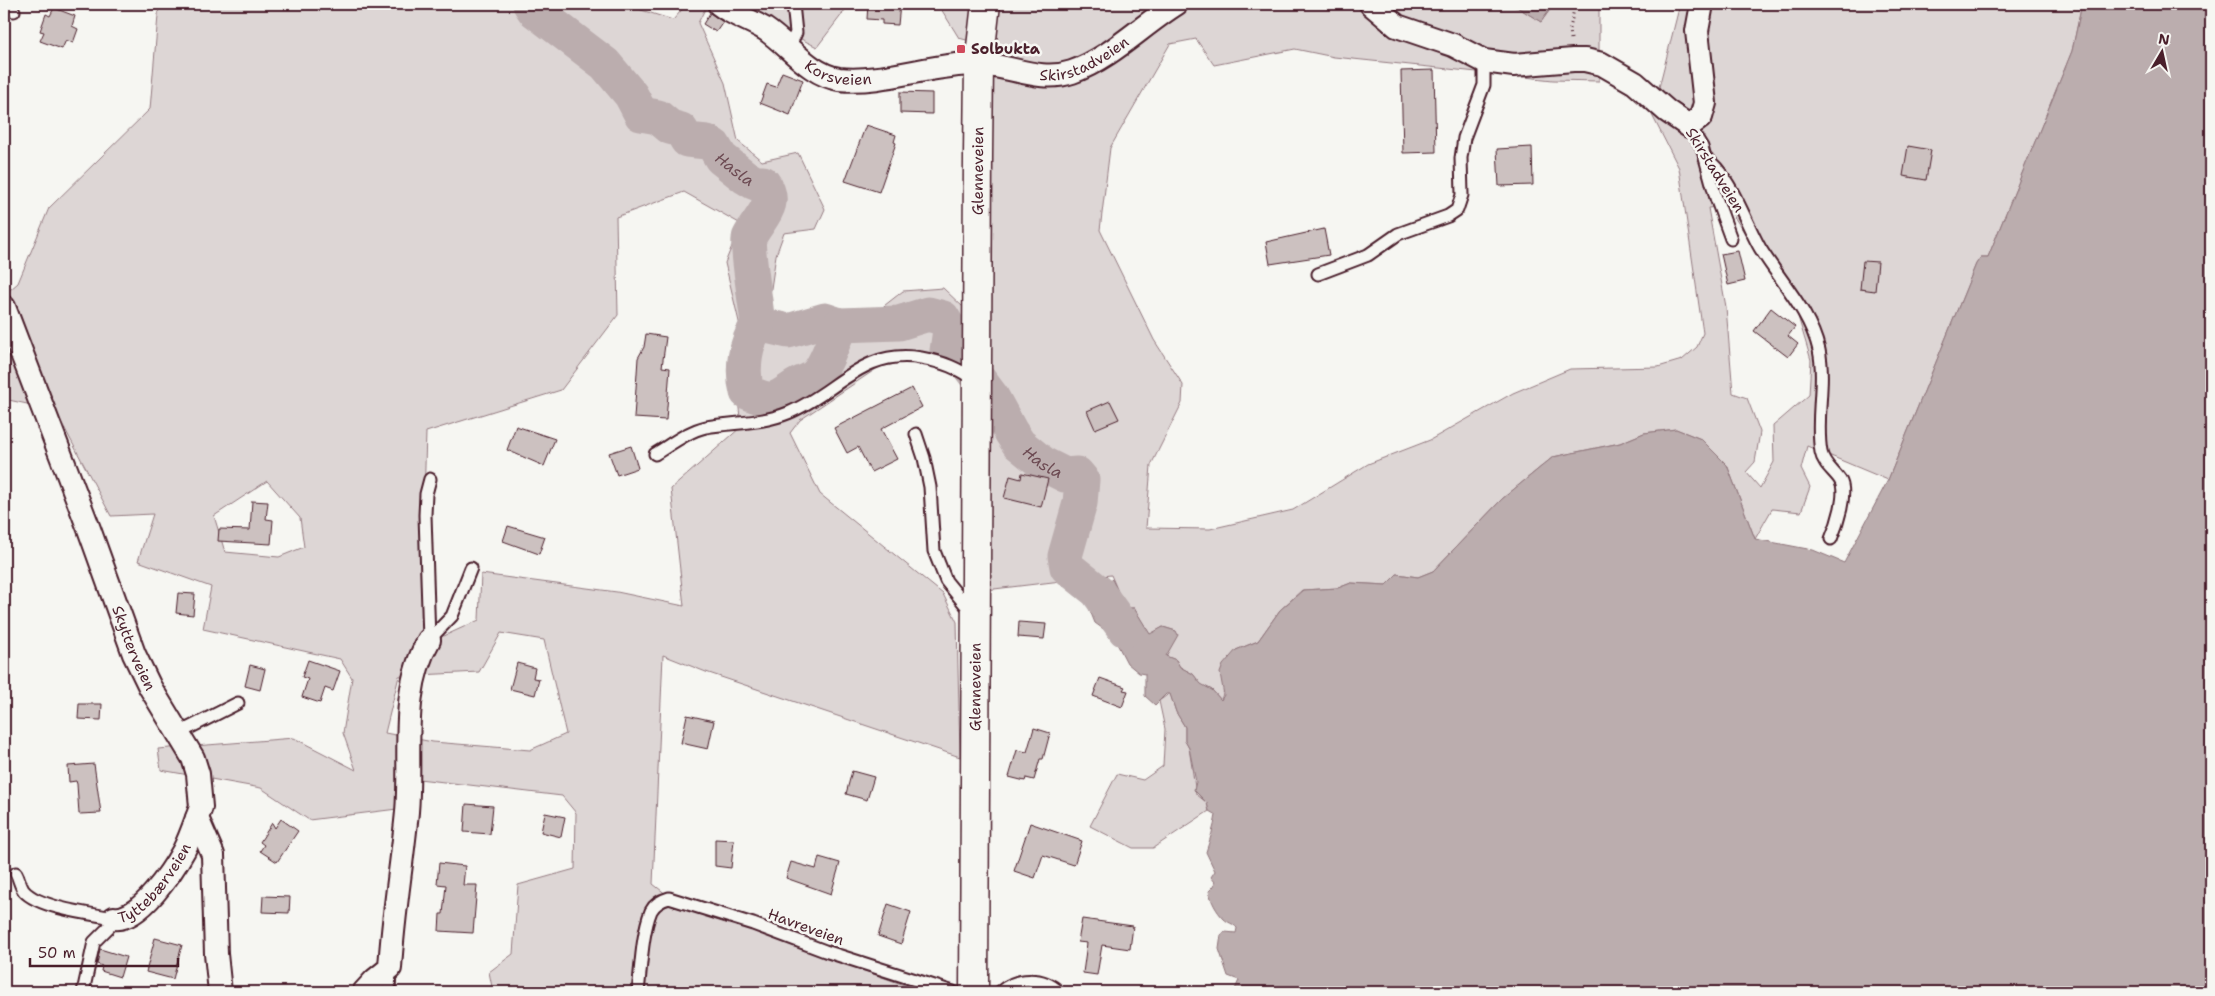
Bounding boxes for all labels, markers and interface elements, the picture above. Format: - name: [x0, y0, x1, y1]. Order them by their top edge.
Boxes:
- north arrow: [2138, 28, 2188, 78]
- text: N: [2157, 29, 2171, 49]
- street label: Skirstadveien: [1039, 32, 1133, 86]
- place label: Solbukta: [971, 39, 1041, 59]
- marker: Solbukta: [955, 43, 967, 55]
- street label: Korsveien: [801, 56, 872, 90]
- street label: Skirstadveien: [1681, 124, 1749, 216]
- street label: Glenneveien: [968, 127, 988, 215]
- water label: Hasla: [711, 147, 758, 191]
- water label: Hasla: [1018, 441, 1066, 483]
- street label: Skytterveien: [107, 603, 160, 694]
- street label: Glenneveien: [965, 643, 986, 731]
- street label: Tyttebærveien: [116, 840, 196, 928]
- street label: Havreveien: [765, 904, 847, 950]
- scale bar: [30, 936, 178, 968]
- text: 50 m: [38, 943, 76, 963]

